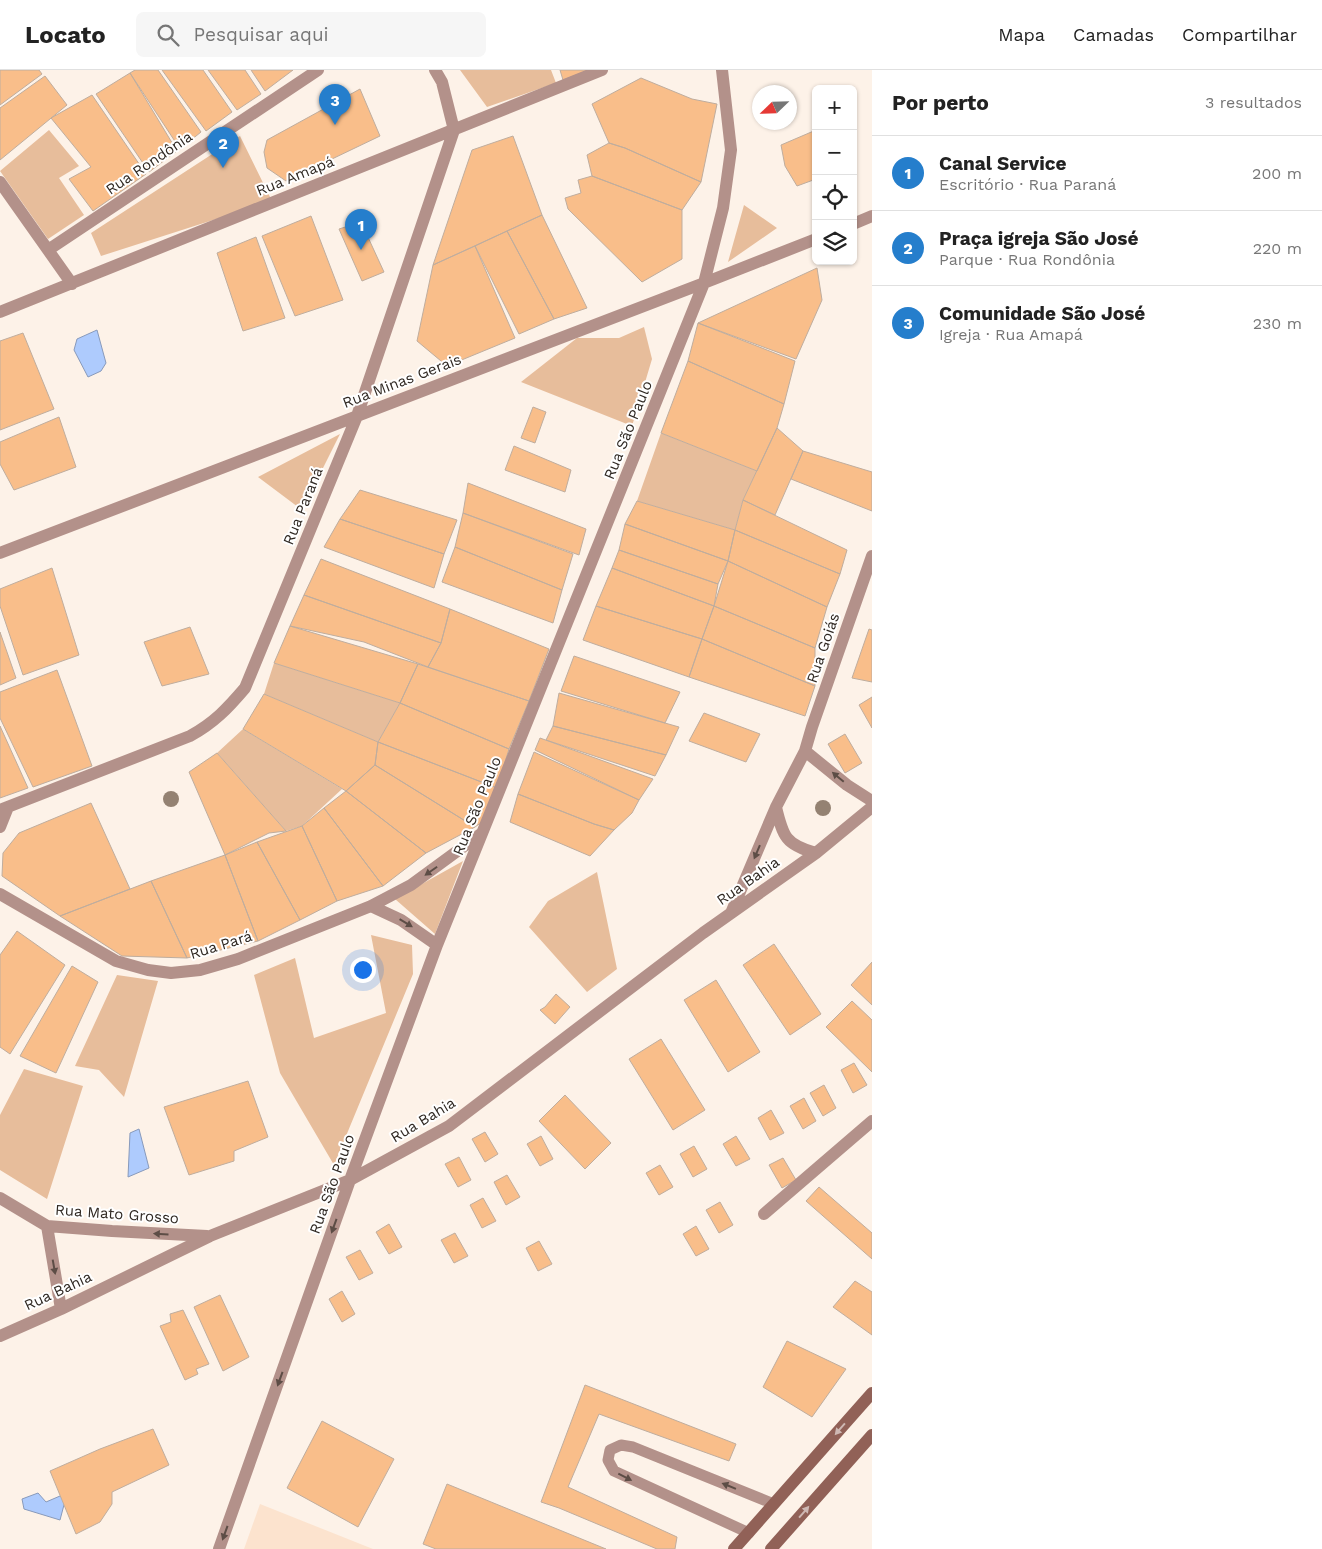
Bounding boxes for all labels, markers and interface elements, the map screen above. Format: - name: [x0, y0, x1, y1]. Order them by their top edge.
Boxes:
- search box: [136, 12, 486, 57]
- text: Locato: [25, 21, 106, 49]
- icon: search: [154, 21, 182, 49]
- text: Pesquisar aqui: [194, 23, 329, 46]
- text: Mapa: [998, 24, 1045, 45]
- text: Camadas: [1073, 24, 1154, 45]
- text: Compartilhar: [1182, 24, 1297, 45]
- pin: 3: [319, 84, 351, 125]
- north arrow: [752, 85, 797, 130]
- map controls: [812, 85, 857, 265]
- button: +: [812, 85, 857, 130]
- text: Por perto: [892, 90, 989, 115]
- text: 3 resultados: [1205, 93, 1302, 112]
- street label: Rua Rondônia: [102, 127, 196, 199]
- pin: 2: [207, 127, 239, 168]
- button: −: [812, 130, 857, 175]
- street label: Rua Amapá: [253, 152, 337, 200]
- text: Canal Service: [939, 152, 1067, 175]
- text: 1: [905, 164, 911, 183]
- text: 200 m: [1252, 164, 1302, 183]
- button: locate: [812, 175, 857, 220]
- text: Escritório · Rua Paraná: [939, 175, 1116, 194]
- pin: 1: [345, 209, 377, 250]
- button: layers: [812, 220, 857, 265]
- text: Praça igreja São José: [939, 227, 1138, 250]
- text: 2: [903, 239, 913, 258]
- text: 220 m: [1253, 239, 1302, 258]
- text: Parque · Rua Rondônia: [939, 250, 1115, 269]
- text: Comunidade São José: [939, 302, 1145, 325]
- text: 3: [903, 314, 913, 333]
- text: 230 m: [1253, 314, 1302, 333]
- text: Igreja · Rua Amapá: [939, 325, 1083, 344]
- street label: Rua Minas Gerais: [340, 350, 464, 412]
- street label: Rua São Paulo: [600, 378, 656, 482]
- street label: Rua Paraná: [279, 464, 327, 547]
- street label: Rua Goiás: [803, 611, 843, 685]
- street label: Rua São Paulo: [449, 754, 505, 858]
- one-way arrow: [832, 772, 844, 783]
- one-way arrow: [752, 845, 760, 859]
- street label: Rua Bahia: [713, 853, 783, 909]
- one-way arrow: [424, 866, 438, 876]
- one-way arrow: [399, 918, 412, 927]
- street label: Rua Pará: [188, 927, 255, 963]
- your location: [350, 957, 376, 983]
- street label: Rua Bahia: [387, 1093, 459, 1146]
- street label: Rua São Paulo: [306, 1132, 358, 1236]
- street label: Rua Mato Grosso: [54, 1201, 180, 1227]
- one-way arrow: [330, 1219, 337, 1234]
- one-way arrow: [153, 1229, 169, 1237]
- one-way arrow: [51, 1260, 59, 1276]
- street label: Rua Bahia: [21, 1267, 95, 1314]
- one-way arrow: [276, 1372, 283, 1387]
- one-way arrow: [834, 1423, 846, 1435]
- one-way arrow: [618, 1473, 633, 1481]
- one-way arrow: [721, 1482, 736, 1490]
- one-way arrow: [798, 1506, 809, 1519]
- one-way arrow: [221, 1525, 228, 1540]

